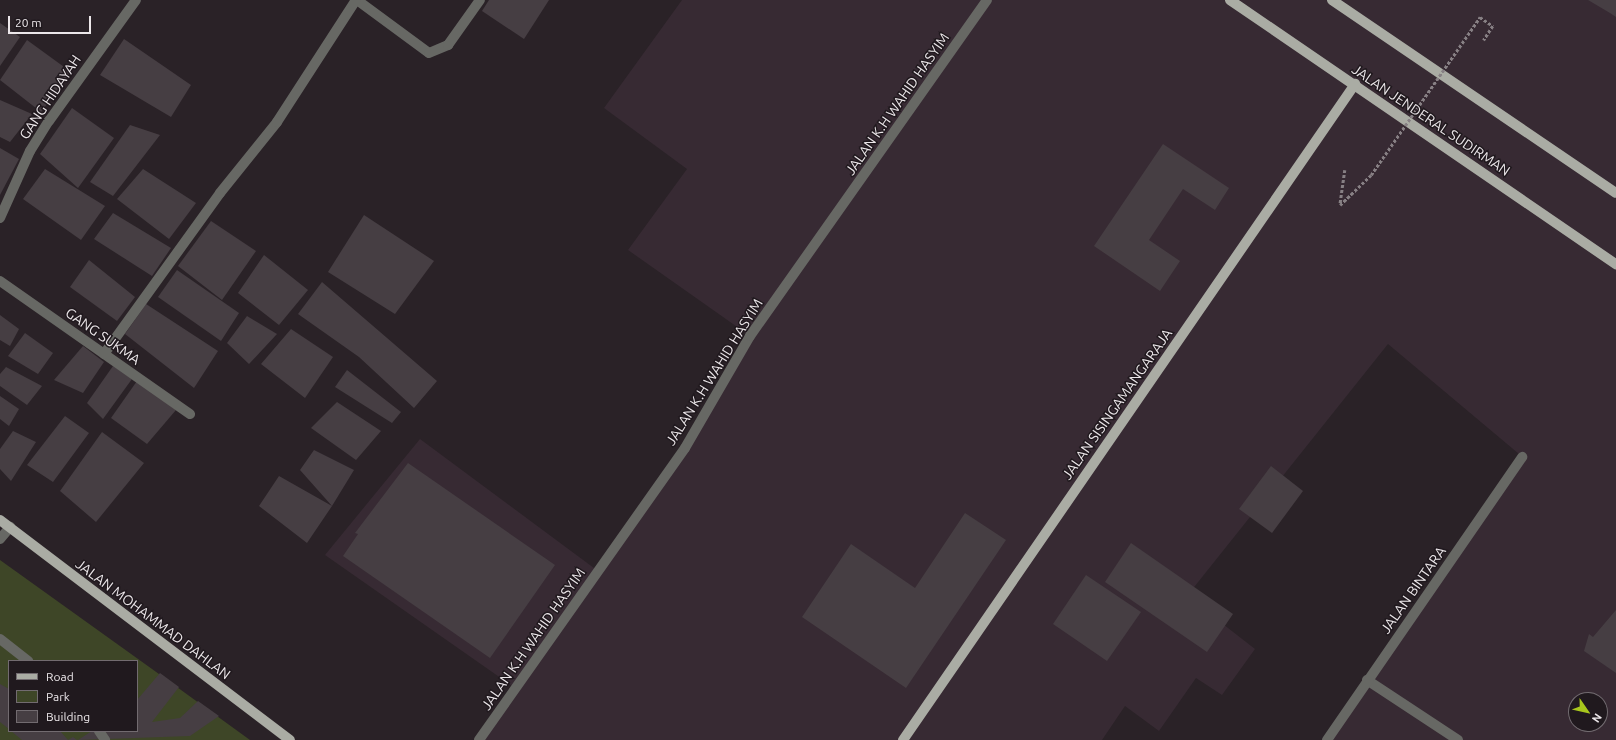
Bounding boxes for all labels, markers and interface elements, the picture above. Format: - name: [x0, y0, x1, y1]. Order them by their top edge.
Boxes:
- scale bar: [10, 8, 93, 34]
- text: 20 m: [15, 16, 42, 29]
- street label: JALAN K.H WAHID HASYIM: [841, 30, 953, 178]
- street label: GANG HIDAYAH: [16, 52, 84, 142]
- street label: JALAN JENDERAL SUDIRMAN: [1349, 61, 1513, 179]
- street label: JALAN K.H WAHID HASYIM: [662, 296, 766, 448]
- street label: GANG SUKMA: [62, 304, 144, 368]
- street label: JALAN SISINGAMANGARAJA: [1058, 325, 1176, 483]
- street label: JALAN BINTARA: [1377, 543, 1449, 637]
- street label: JALAN MOHAMMAD DAHLAN: [72, 555, 234, 683]
- street label: JALAN K.H WAHID HASYIM: [477, 565, 589, 713]
- legend: [8, 660, 138, 732]
- text: Road: [46, 670, 74, 683]
- text: Park: [46, 690, 70, 703]
- north arrow: [1568, 692, 1608, 732]
- text: Building: [46, 710, 90, 723]
- text: N: [1590, 711, 1604, 725]

